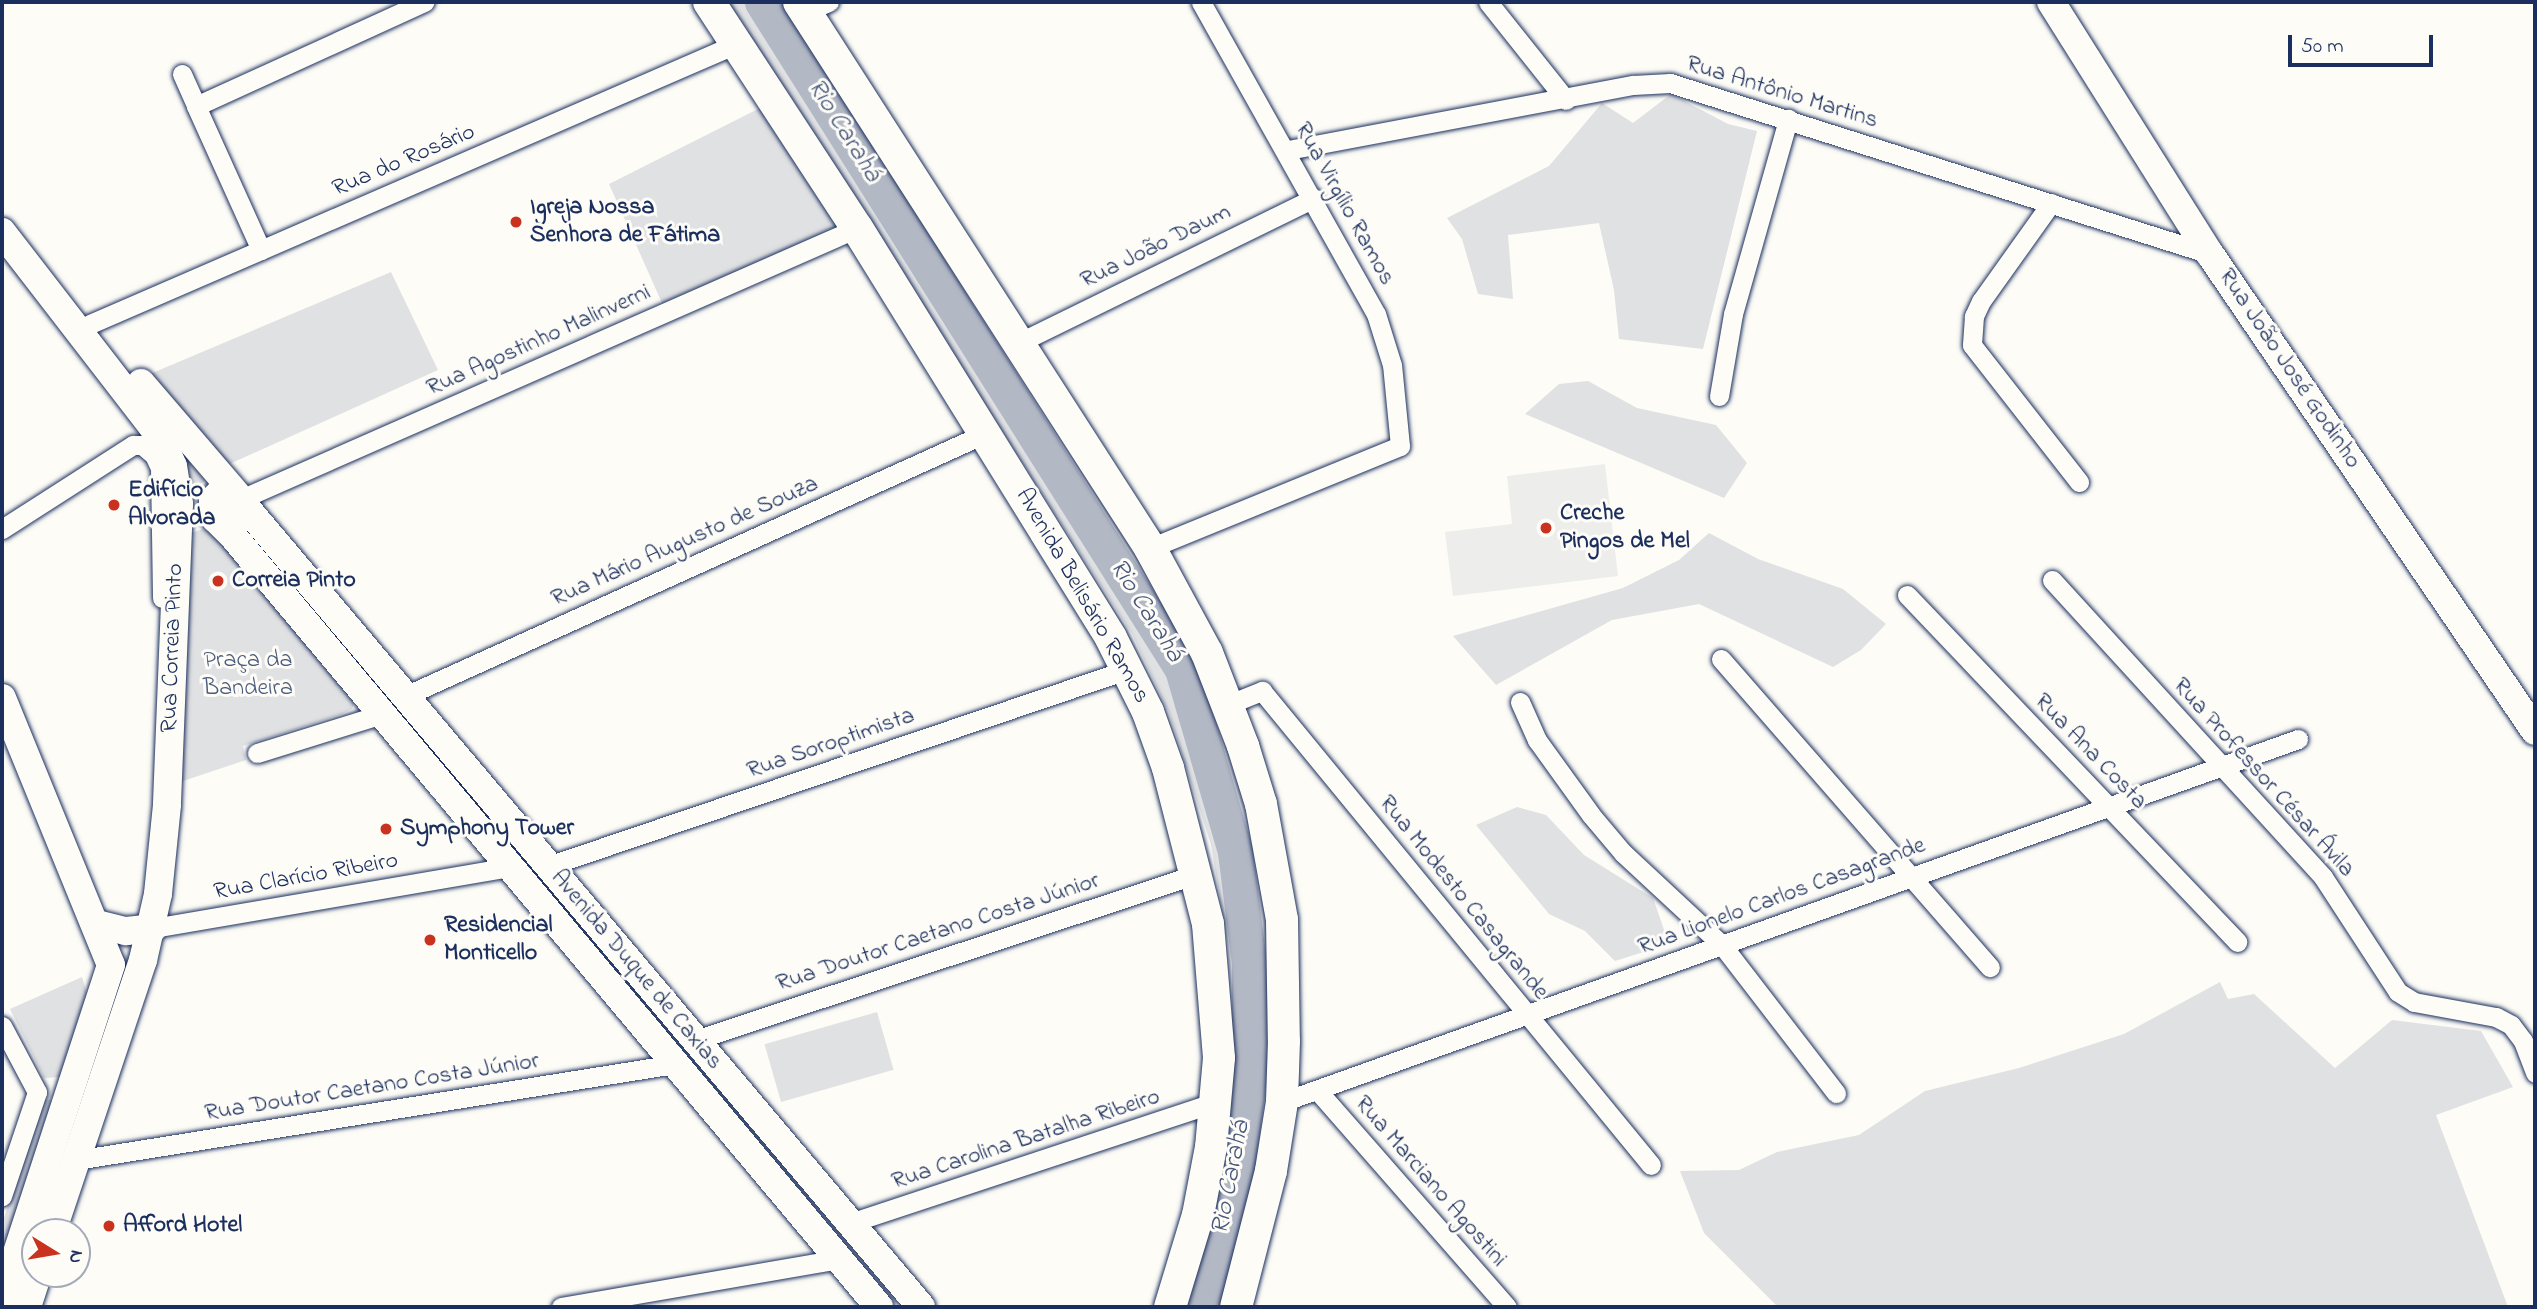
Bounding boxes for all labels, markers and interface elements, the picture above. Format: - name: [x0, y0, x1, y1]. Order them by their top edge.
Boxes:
- scale bar: [2292, 21, 2437, 65]
- text: 50 m: [2301, 32, 2344, 62]
- street label: Rua Antônio Martins: [1683, 50, 1881, 136]
- water label: Rio Carahá: [799, 74, 887, 188]
- street label: Rua do Rosário: [328, 118, 480, 204]
- street label: Rua Virgílio Ramos: [1287, 118, 1401, 290]
- place label: Igreja Nossa Senhora de Fátima: [530, 194, 720, 250]
- street label: Rua João Daum: [1076, 198, 1236, 296]
- marker: Igreja Nossa Senhora de Fátima: [508, 214, 524, 230]
- street label: Rua João José Godinho: [2211, 264, 2367, 474]
- street label: Rua Agostinho Malinverni: [422, 279, 656, 403]
- street label: Rua Mário Augusto de Souza: [547, 470, 823, 614]
- place label: Edifício Alvorada: [128, 477, 215, 533]
- street label: Avenida Belisário Ramos: [1009, 483, 1155, 709]
- marker: Edifício Alvorada: [106, 497, 122, 513]
- place label: Creche Pingos de Mel: [1560, 500, 1690, 556]
- marker: Creche Pingos de Mel: [1538, 520, 1554, 536]
- water label: Rio Carahá: [1101, 554, 1189, 668]
- street label: Rua Correia Pinto: [156, 563, 190, 733]
- place label: Correia Pinto: [232, 567, 356, 595]
- marker: Correia Pinto: [210, 573, 226, 589]
- park label: Praça da Bandeira: [203, 647, 293, 703]
- street label: Rua Professor César Ávila: [2166, 672, 2360, 884]
- street label: Rua Ana Costa: [2027, 688, 2153, 816]
- street label: Rua Soroptimista: [743, 702, 919, 786]
- street label: Rua Modesto Casagrande: [1372, 790, 1554, 1006]
- place label: Symphony Tower: [400, 815, 574, 843]
- marker: Symphony Tower: [378, 821, 394, 837]
- street label: Rua Lionelo Carlos Casagrande: [1634, 832, 1930, 962]
- street label: Rua Clarício Ribeiro: [212, 847, 400, 907]
- street label: Avenida Duque de Caxias: [544, 864, 728, 1076]
- street label: Rua Doutor Caetano Costa Júnior: [773, 867, 1103, 999]
- place label: Residencial Monticello: [444, 912, 553, 968]
- marker: Residencial Monticello: [422, 932, 438, 948]
- street label: Rua Doutor Caetano Costa Júnior: [203, 1047, 541, 1129]
- street label: Rua Carolina Batalha Ribeiro: [888, 1083, 1164, 1197]
- street label: Rua Marciano Agostini: [1348, 1090, 1512, 1274]
- water label: Rio Carahá: [1206, 1119, 1258, 1237]
- place label: Afford Hotel: [123, 1212, 242, 1240]
- north arrow: [21, 1218, 91, 1288]
- marker: Afford Hotel: [101, 1218, 117, 1234]
- text: N: [61, 1248, 90, 1266]

